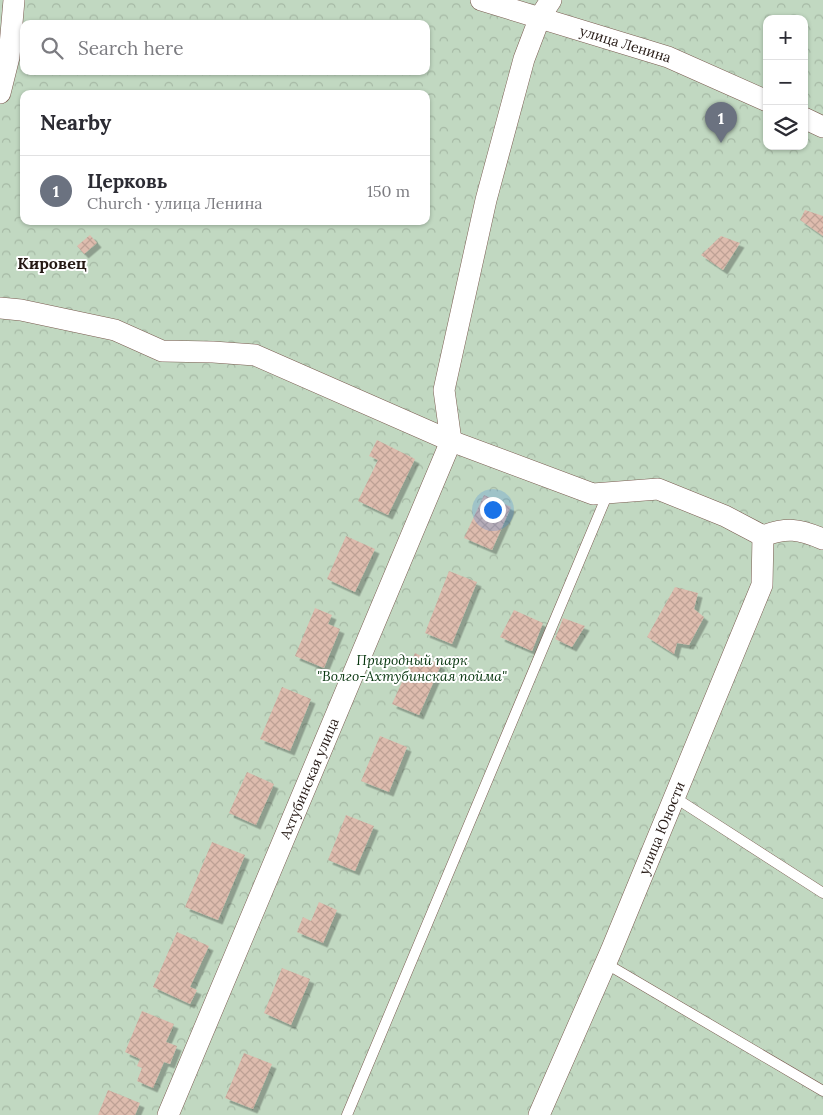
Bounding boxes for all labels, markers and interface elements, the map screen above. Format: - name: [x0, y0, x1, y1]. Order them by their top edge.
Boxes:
- map controls: [763, 15, 808, 150]
- button: +: [763, 15, 808, 60]
- search box: [20, 20, 430, 75]
- street label: улица Ленина: [578, 22, 673, 66]
- icon: search: [38, 34, 66, 62]
- text: Search here: [78, 36, 184, 60]
- button: −: [763, 60, 808, 105]
- pin: 1: [705, 102, 737, 143]
- button: layers: [763, 105, 808, 150]
- text: Nearby: [40, 109, 111, 136]
- text: Церковь: [87, 169, 167, 193]
- text: 1: [53, 181, 59, 201]
- text: 150 m: [367, 181, 410, 201]
- text: Church · улица Ленина: [87, 193, 263, 213]
- district label: Кировец: [17, 253, 87, 273]
- your location: [480, 497, 506, 523]
- park label: Природный парк "Волго-Ахтубинская пойма": [317, 651, 507, 685]
- street label: Ахтубинская улица: [276, 715, 343, 843]
- street label: улица Юности: [634, 779, 689, 877]

